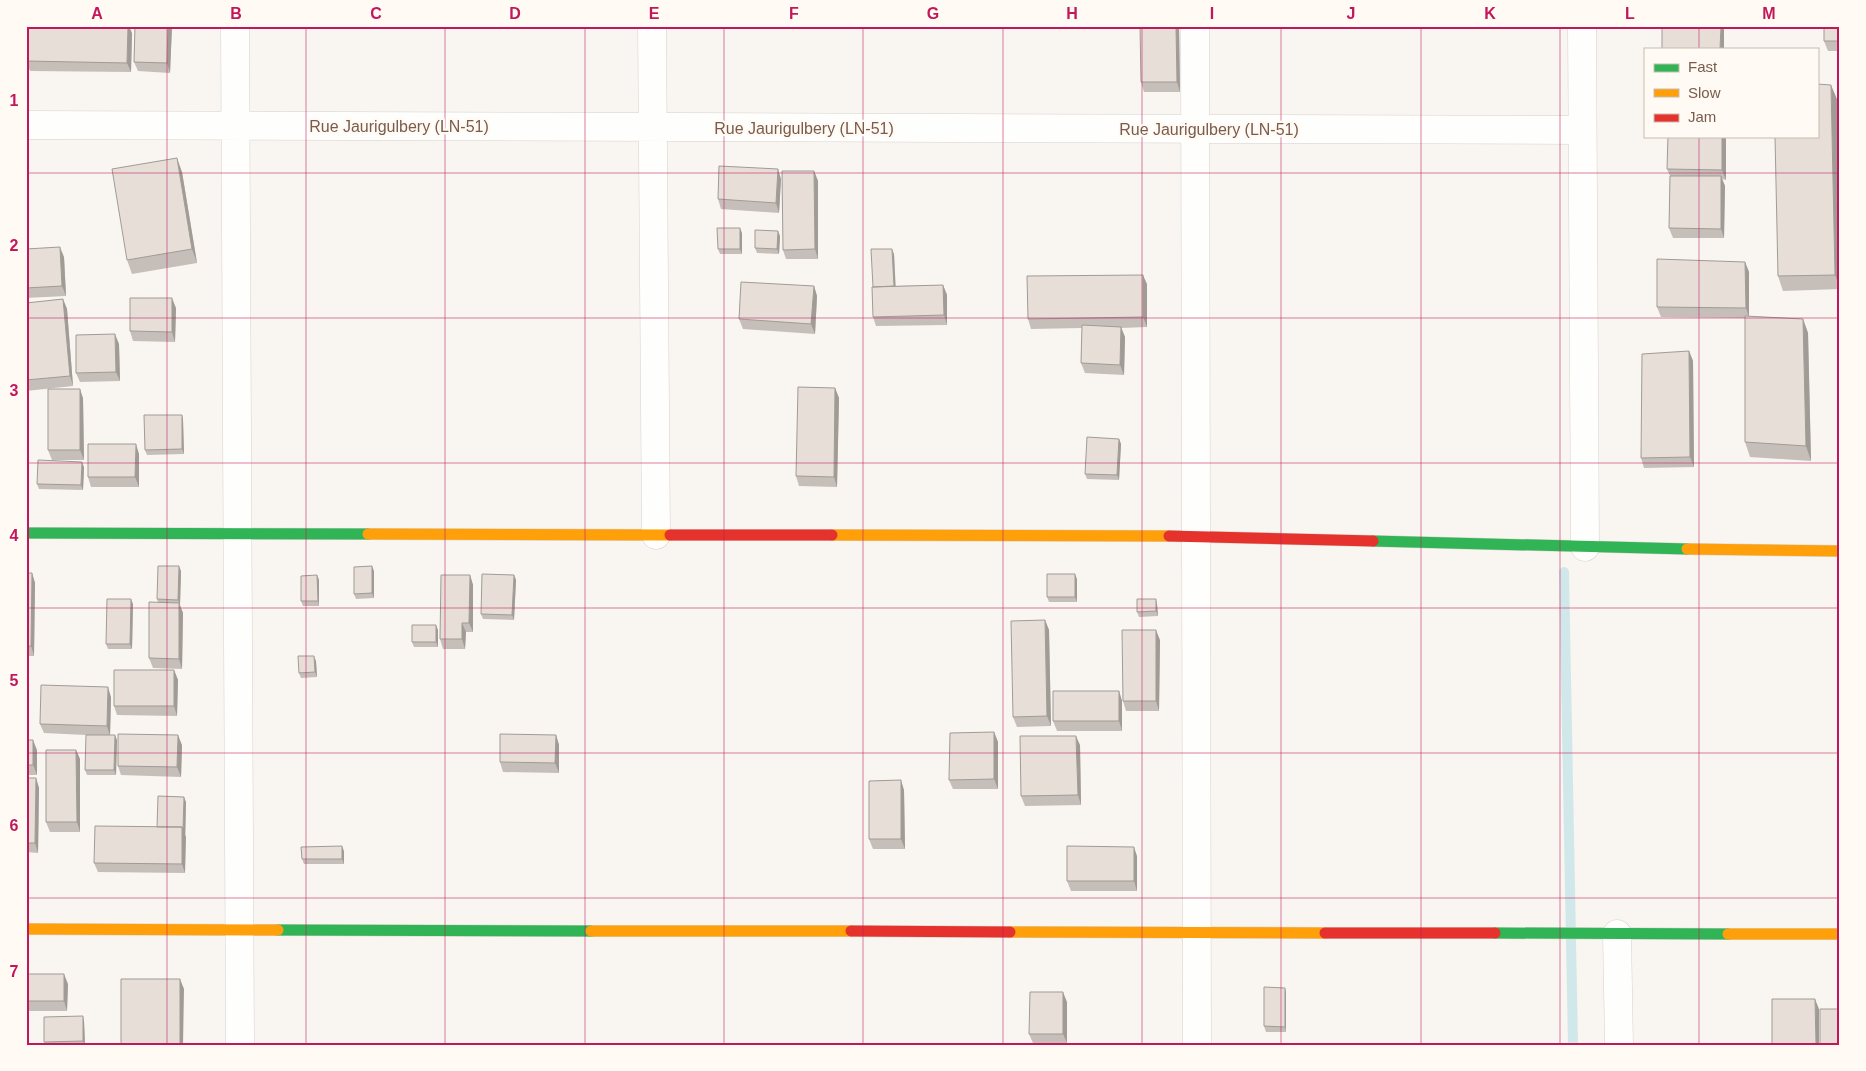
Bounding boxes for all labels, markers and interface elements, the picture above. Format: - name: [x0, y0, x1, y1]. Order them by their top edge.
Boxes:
- text: A: [91, 5, 103, 22]
- text: B: [230, 5, 242, 22]
- text: C: [370, 5, 382, 22]
- text: D: [509, 5, 521, 22]
- text: E: [649, 5, 660, 22]
- text: F: [789, 5, 799, 22]
- text: G: [927, 5, 939, 22]
- text: H: [1066, 5, 1078, 22]
- text: I: [1210, 5, 1214, 22]
- text: J: [1347, 5, 1355, 22]
- text: K: [1484, 5, 1496, 22]
- text: L: [1625, 5, 1635, 22]
- text: M: [1762, 5, 1776, 22]
- legend: [1644, 48, 1818, 138]
- text: Fast: [1688, 58, 1718, 75]
- text: Slow: [1688, 84, 1721, 101]
- text: 1: [10, 92, 19, 109]
- text: Jam: [1688, 108, 1716, 125]
- street label: Rue Jaurigulbery (LN-51): [309, 118, 489, 135]
- street label: Rue Jaurigulbery (LN-51): [714, 120, 894, 137]
- street label: Rue Jaurigulbery (LN-51): [1119, 121, 1299, 138]
- text: 2: [10, 237, 19, 254]
- text: 3: [10, 382, 19, 399]
- text: 4: [10, 527, 19, 544]
- text: 5: [10, 672, 19, 689]
- text: 6: [10, 817, 19, 834]
- text: 7: [10, 963, 19, 980]

